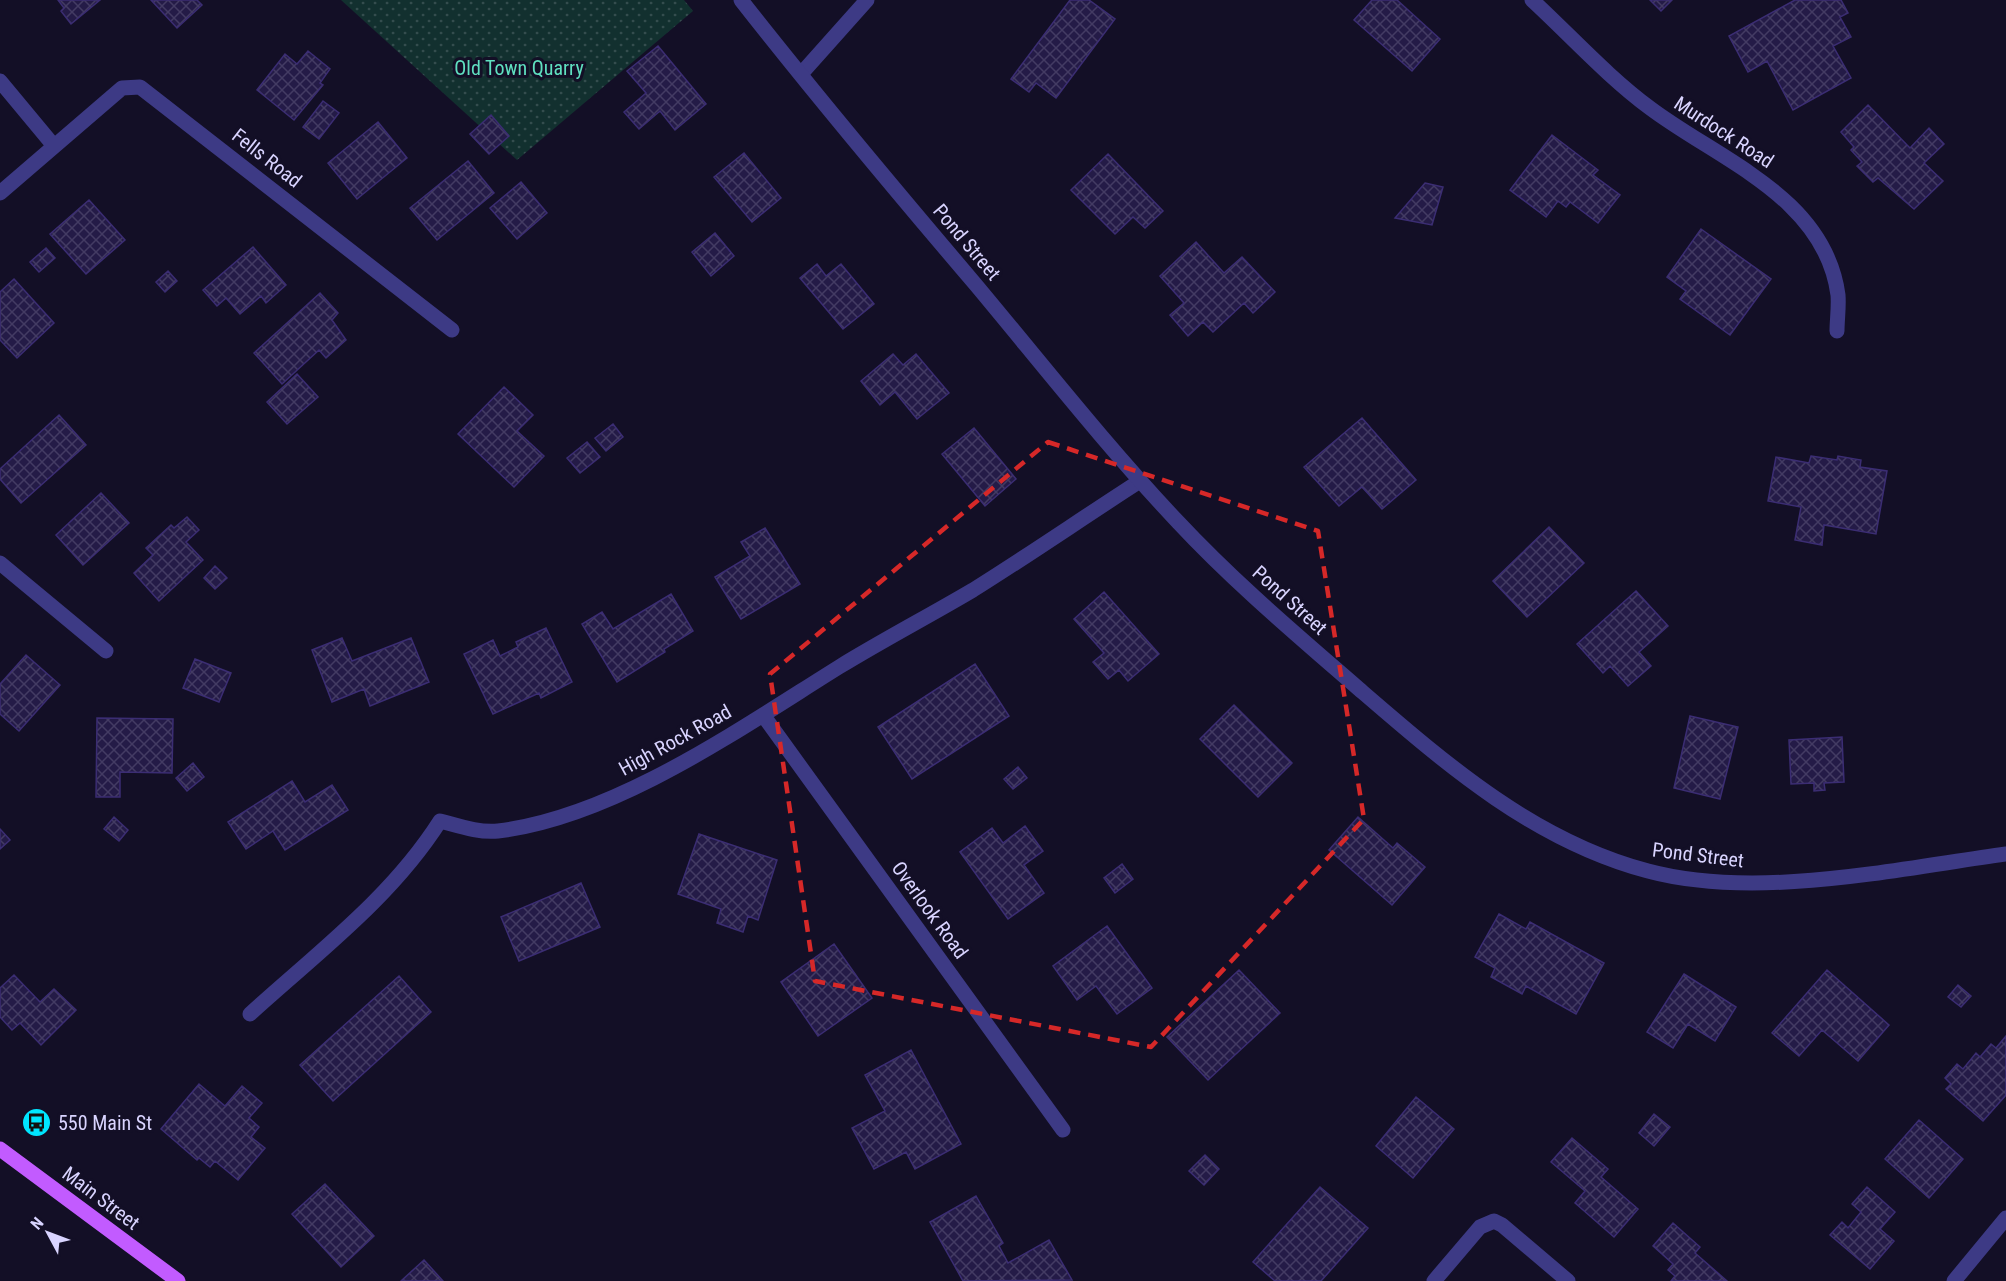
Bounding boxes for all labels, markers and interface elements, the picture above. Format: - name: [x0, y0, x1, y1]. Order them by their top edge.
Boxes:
- park label: Old Town Quarry: [454, 56, 584, 80]
- street label: Murdock Road: [1670, 91, 1778, 173]
- street label: Fells Road: [227, 123, 307, 193]
- street label: Pond Street: [928, 199, 1006, 285]
- street label: Pond Street: [1248, 560, 1332, 640]
- street label: High Rock Road: [615, 699, 735, 781]
- street label: Pond Street: [1651, 837, 1745, 873]
- street label: Overlook Road: [887, 857, 973, 963]
- bus stop icon: 550 Main St: [21, 1107, 53, 1139]
- place label: 550 Main St: [58, 1111, 152, 1135]
- street label: Main Street: [58, 1161, 144, 1235]
- north arrow: [18, 1203, 78, 1263]
- text: N: [27, 1214, 47, 1233]

